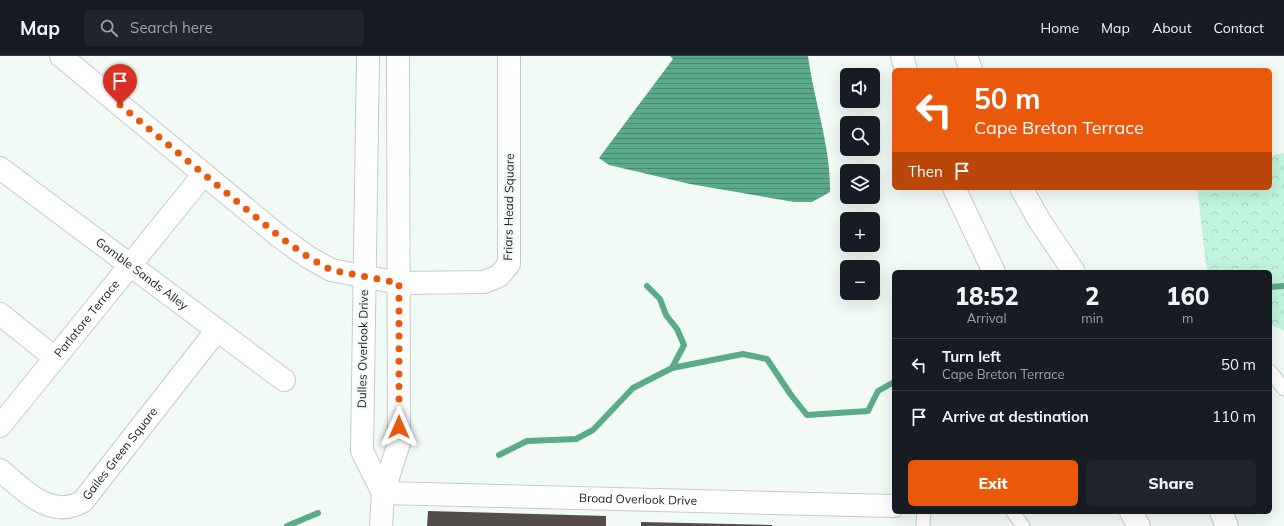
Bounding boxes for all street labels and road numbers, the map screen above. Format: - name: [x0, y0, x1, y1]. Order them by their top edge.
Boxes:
- street label: Friars Head Square: [500, 153, 517, 261]
- street label: Gamble Sands Alley: [93, 234, 192, 313]
- street label: Parlatore Terrace: [51, 277, 122, 360]
- street label: Dulles Overlook Drive: [354, 290, 371, 408]
- street label: Gailes Green Square: [79, 404, 160, 503]
- street label: Broad Overlook Drive: [579, 490, 697, 508]

